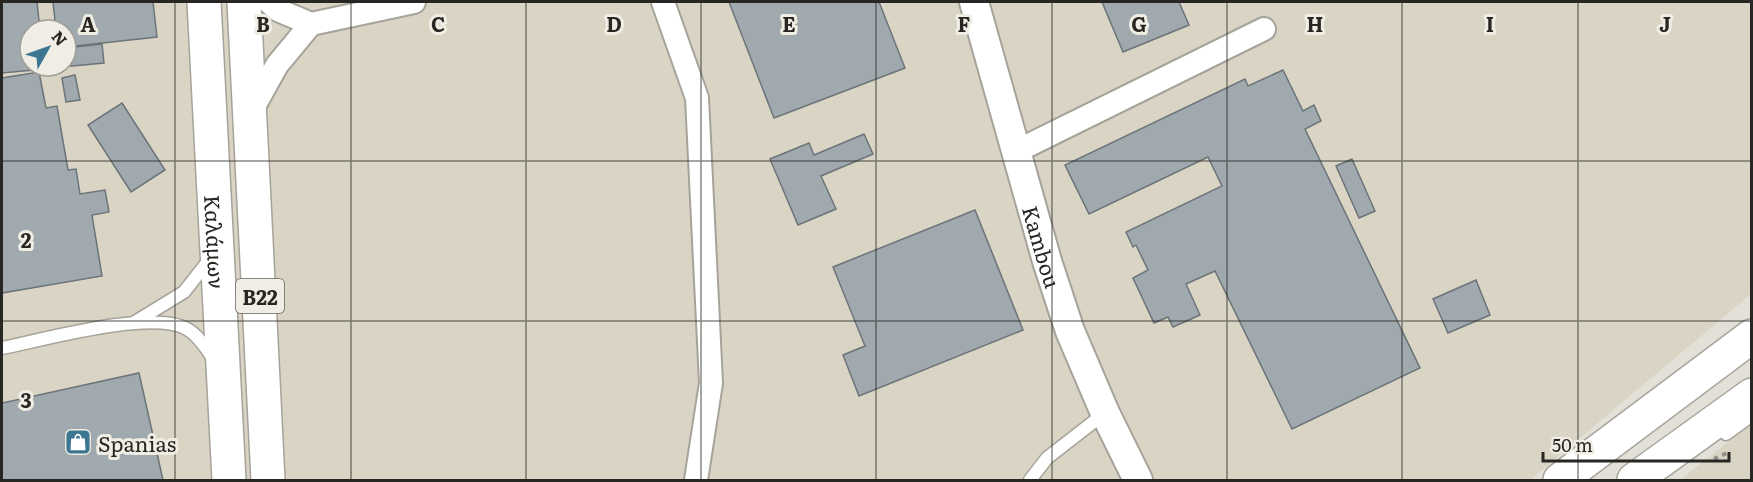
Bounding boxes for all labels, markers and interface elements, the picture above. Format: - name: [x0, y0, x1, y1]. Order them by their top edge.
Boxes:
- text: A: [80, 8, 96, 38]
- text: B: [256, 8, 270, 38]
- text: C: [431, 8, 445, 38]
- text: D: [606, 8, 622, 38]
- text: E: [782, 8, 796, 38]
- text: F: [958, 8, 971, 38]
- text: G: [1131, 8, 1147, 38]
- text: H: [1307, 8, 1323, 38]
- text: I: [1486, 8, 1494, 38]
- text: J: [1659, 8, 1671, 38]
- north arrow: [18, 18, 78, 78]
- text: N: [47, 25, 74, 51]
- street label: Καλάμων: [199, 194, 234, 289]
- street label: Kambou: [1017, 202, 1070, 292]
- text: 2: [21, 224, 32, 254]
- road number: B22: [236, 279, 284, 313]
- text: 3: [20, 384, 32, 414]
- scale bar: [1543, 425, 1729, 463]
- shop icon: Spanias: [63, 427, 93, 457]
- place label: Spanias: [98, 427, 176, 458]
- text: 50 m: [1552, 431, 1593, 458]

